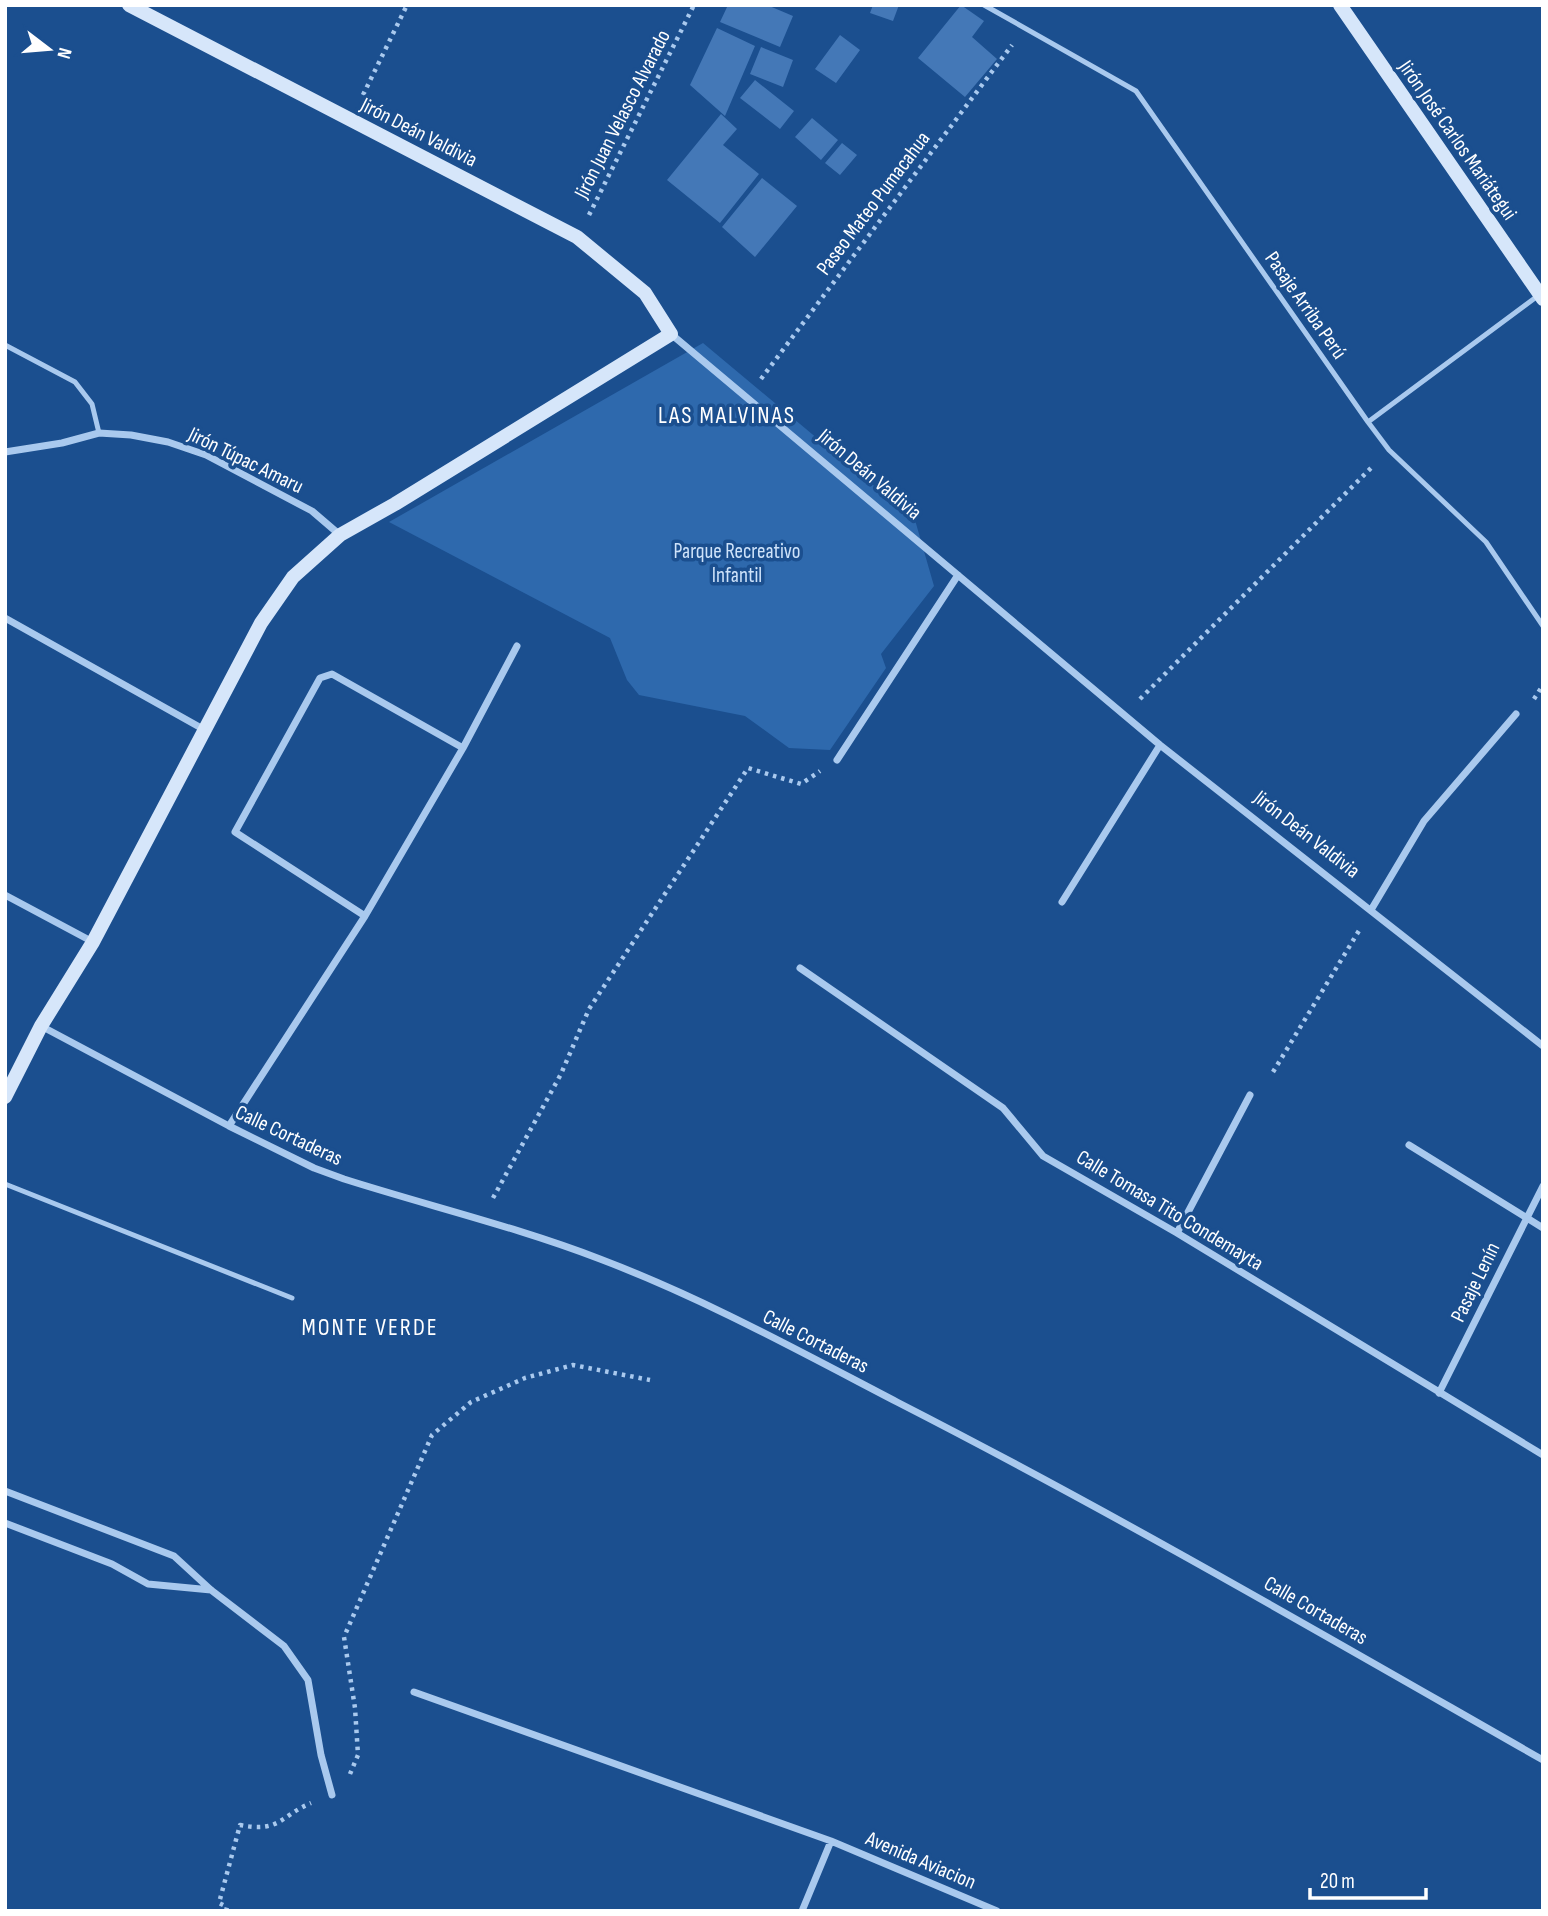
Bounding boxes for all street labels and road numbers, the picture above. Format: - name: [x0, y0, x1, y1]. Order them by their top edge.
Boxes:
- street label: Jirón Juan Velasco Alvarado: [569, 26, 676, 204]
- street label: Jirón José Carlos Mariátegui: [1393, 55, 1522, 225]
- street label: Jirón Deán Valdivia: [355, 92, 481, 173]
- street label: Paseo Mateo Pumacahua: [811, 127, 936, 280]
- street label: Pasaje Arriba Perú: [1259, 247, 1352, 364]
- street label: Jirón Túpac Amaru: [183, 421, 307, 499]
- street label: Jirón Deán Valdivia: [812, 423, 927, 525]
- street label: Jirón Deán Valdivia: [1248, 785, 1365, 884]
- street label: Calle Cortaderas: [231, 1100, 346, 1171]
- street label: Calle Tomasa Tito Condemayta: [1072, 1145, 1268, 1276]
- street label: Pasaje Lenín: [1445, 1238, 1505, 1326]
- street label: Calle Cortaderas: [759, 1304, 873, 1379]
- street label: Calle Cortaderas: [1260, 1571, 1372, 1650]
- street label: Avenida Aviacion: [861, 1826, 980, 1895]

